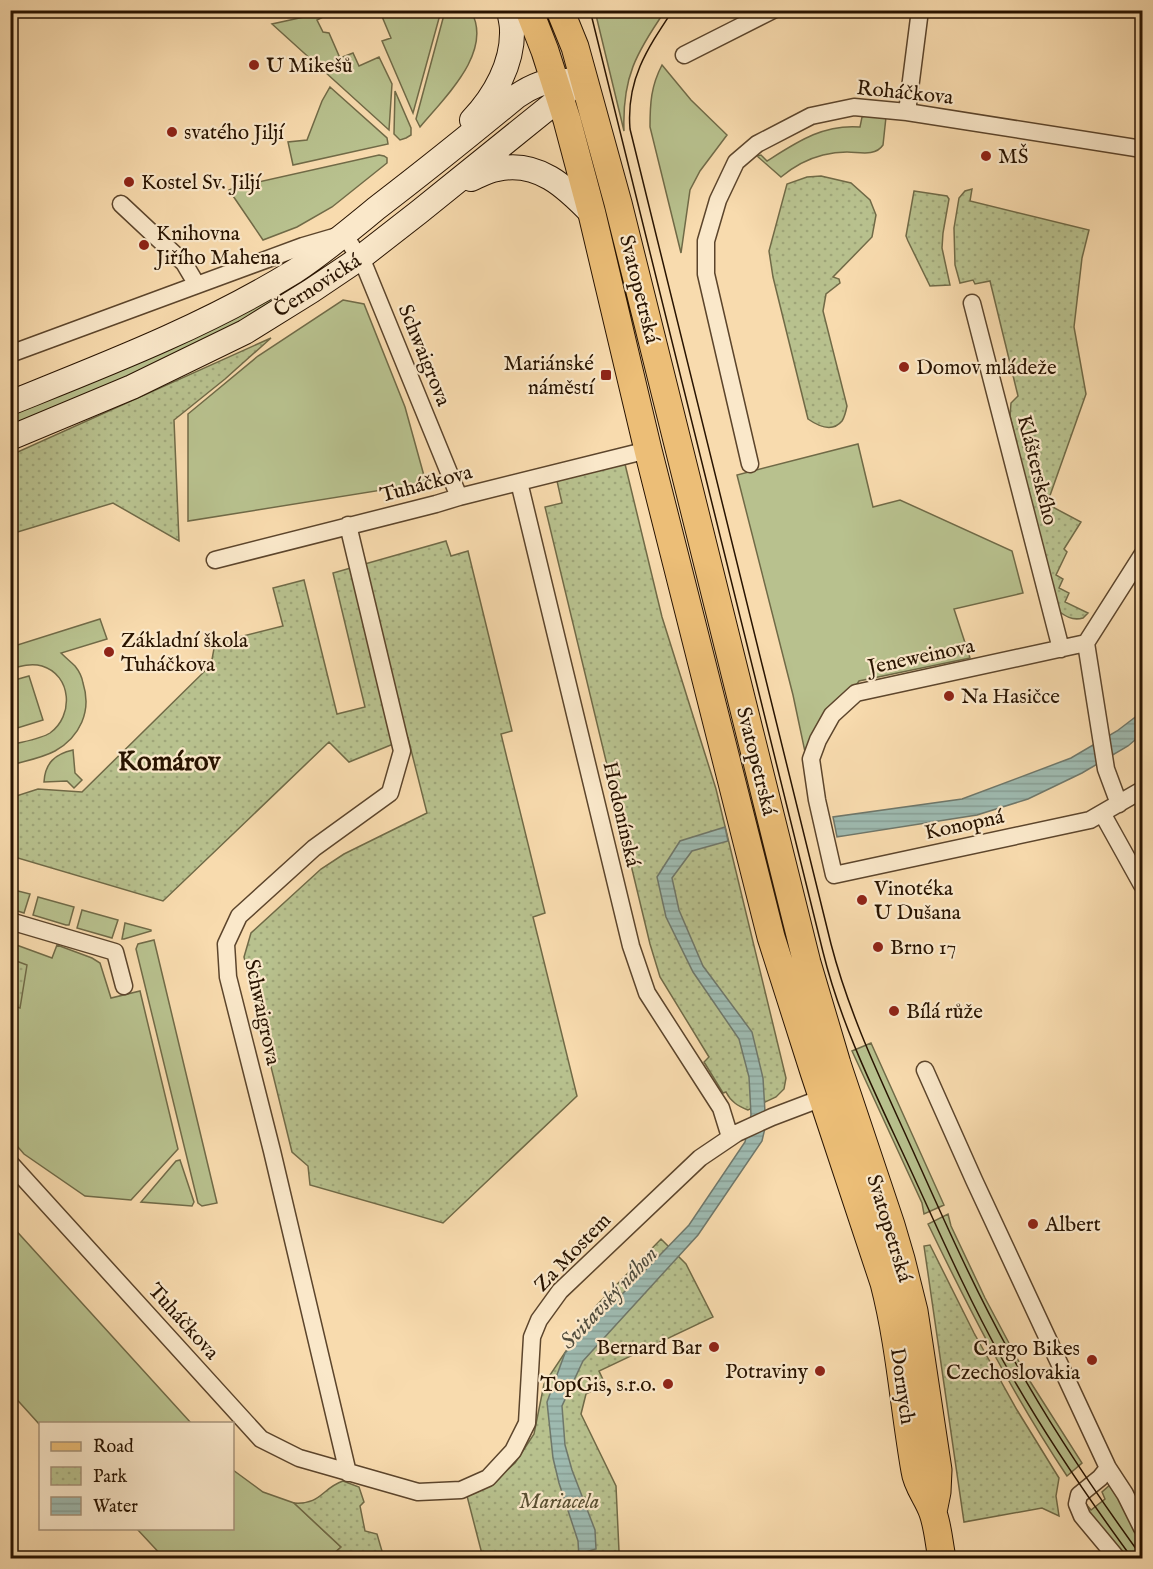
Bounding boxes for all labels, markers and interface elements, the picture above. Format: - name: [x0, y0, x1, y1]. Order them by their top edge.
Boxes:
- place label: U Mikešů: [266, 53, 353, 80]
- marker: U Mikešů: [247, 58, 261, 72]
- street label: Roháčkova: [855, 75, 955, 112]
- place label: svatého Jiljí: [184, 120, 285, 147]
- marker: svatého Jiljí: [165, 125, 179, 139]
- place label: MŠ: [998, 143, 1029, 171]
- marker: MŠ: [979, 149, 993, 163]
- place label: Kostel Sv. Jiljí: [141, 170, 262, 197]
- marker: Kostel Sv. Jiljí: [122, 175, 136, 189]
- place label: Knihovna Jiřího Mahena: [154, 221, 281, 272]
- street label: Svatopetrská: [612, 232, 665, 347]
- marker: Knihovna Jiřího Mahena: [137, 238, 151, 252]
- street label: Černovická: [268, 247, 367, 325]
- street label: Schwaigrova: [391, 301, 457, 411]
- place label: Mariánské náměstí: [503, 351, 595, 402]
- place label: Domov mládeže: [916, 355, 1057, 382]
- marker: Domov mládeže: [897, 360, 911, 374]
- marker: Mariánské náměstí: [599, 368, 613, 382]
- street label: Klášterského: [1010, 413, 1063, 528]
- street label: Tuháčkova: [377, 459, 476, 510]
- place label: Základní škola Tuháčkova: [121, 628, 249, 679]
- street label: Jeneweinova: [864, 633, 978, 682]
- marker: Základní škola Tuháčkova: [102, 645, 116, 659]
- place label: Na Hasičce: [961, 684, 1060, 711]
- marker: Na Hasičce: [942, 689, 956, 703]
- street label: Svatopetrská: [729, 704, 782, 819]
- district label: Komárov: [118, 746, 221, 780]
- street label: Hodonínská: [595, 759, 646, 870]
- street label: Konopná: [922, 804, 1007, 847]
- place label: Vinotéka U Dušana: [873, 876, 962, 927]
- marker: Vinotéka U Dušana: [855, 893, 869, 907]
- place label: Brno 17: [890, 935, 956, 962]
- marker: Brno 17: [871, 940, 885, 954]
- street label: Schwaigrova: [237, 957, 286, 1069]
- place label: Bílá růže: [906, 999, 983, 1026]
- marker: Bílá růže: [887, 1004, 901, 1018]
- street label: Svatopetrská: [859, 1171, 918, 1286]
- street label: Za Mostem: [529, 1208, 617, 1298]
- place label: Albert: [1044, 1212, 1101, 1239]
- marker: Albert: [1026, 1217, 1040, 1231]
- water label: Svitavský náhon: [555, 1241, 664, 1356]
- street label: Tuháčkova: [141, 1278, 225, 1367]
- place label: Bernard Bar: [596, 1335, 702, 1362]
- place label: Cargo Bikes Czechoslovakia: [946, 1336, 1081, 1387]
- marker: Bernard Bar: [707, 1340, 721, 1354]
- street label: Dornych: [883, 1346, 920, 1426]
- marker: Cargo Bikes Czechoslovakia: [1085, 1353, 1099, 1367]
- place label: Potraviny: [725, 1359, 809, 1386]
- marker: Potraviny: [813, 1364, 827, 1378]
- place label: TopGis, s.r.o.: [540, 1372, 656, 1399]
- marker: TopGis, s.r.o.: [661, 1377, 675, 1391]
- legend: [39, 1422, 234, 1530]
- text: Road: [93, 1436, 134, 1459]
- text: Park: [93, 1466, 128, 1489]
- park label: Mariacela: [519, 1489, 599, 1516]
- text: Water: [93, 1496, 138, 1519]

